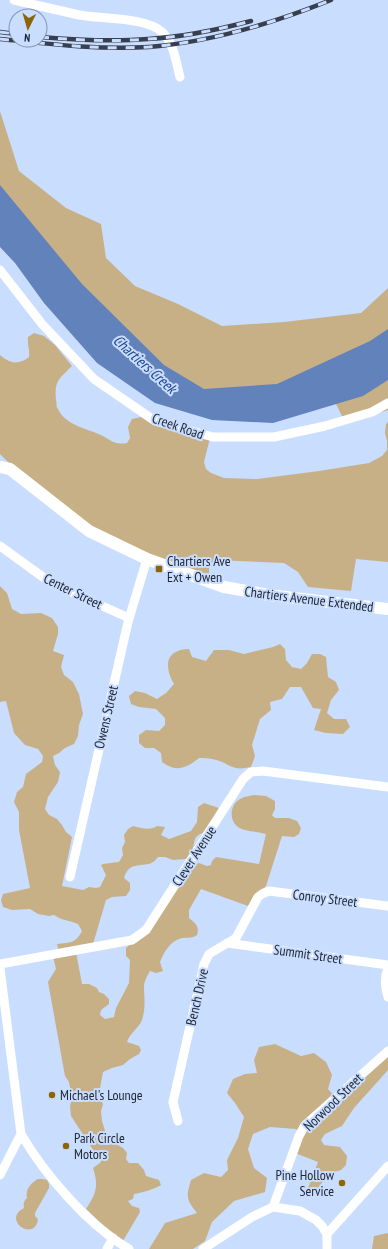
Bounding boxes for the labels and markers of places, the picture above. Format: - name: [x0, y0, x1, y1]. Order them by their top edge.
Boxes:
- place label: Chartiers Ave Ext + Owen: [167, 552, 231, 586]
- marker: Chartiers Ave Ext + Owen: [154, 564, 164, 574]
- place label: Michael's Lounge: [60, 1086, 143, 1104]
- marker: Michael's Lounge: [47, 1090, 57, 1100]
- place label: Park Circle Motors: [74, 1129, 125, 1163]
- marker: Park Circle Motors: [61, 1141, 71, 1151]
- place label: Pine Hollow Service: [275, 1166, 335, 1200]
- marker: Pine Hollow Service: [337, 1178, 347, 1188]

